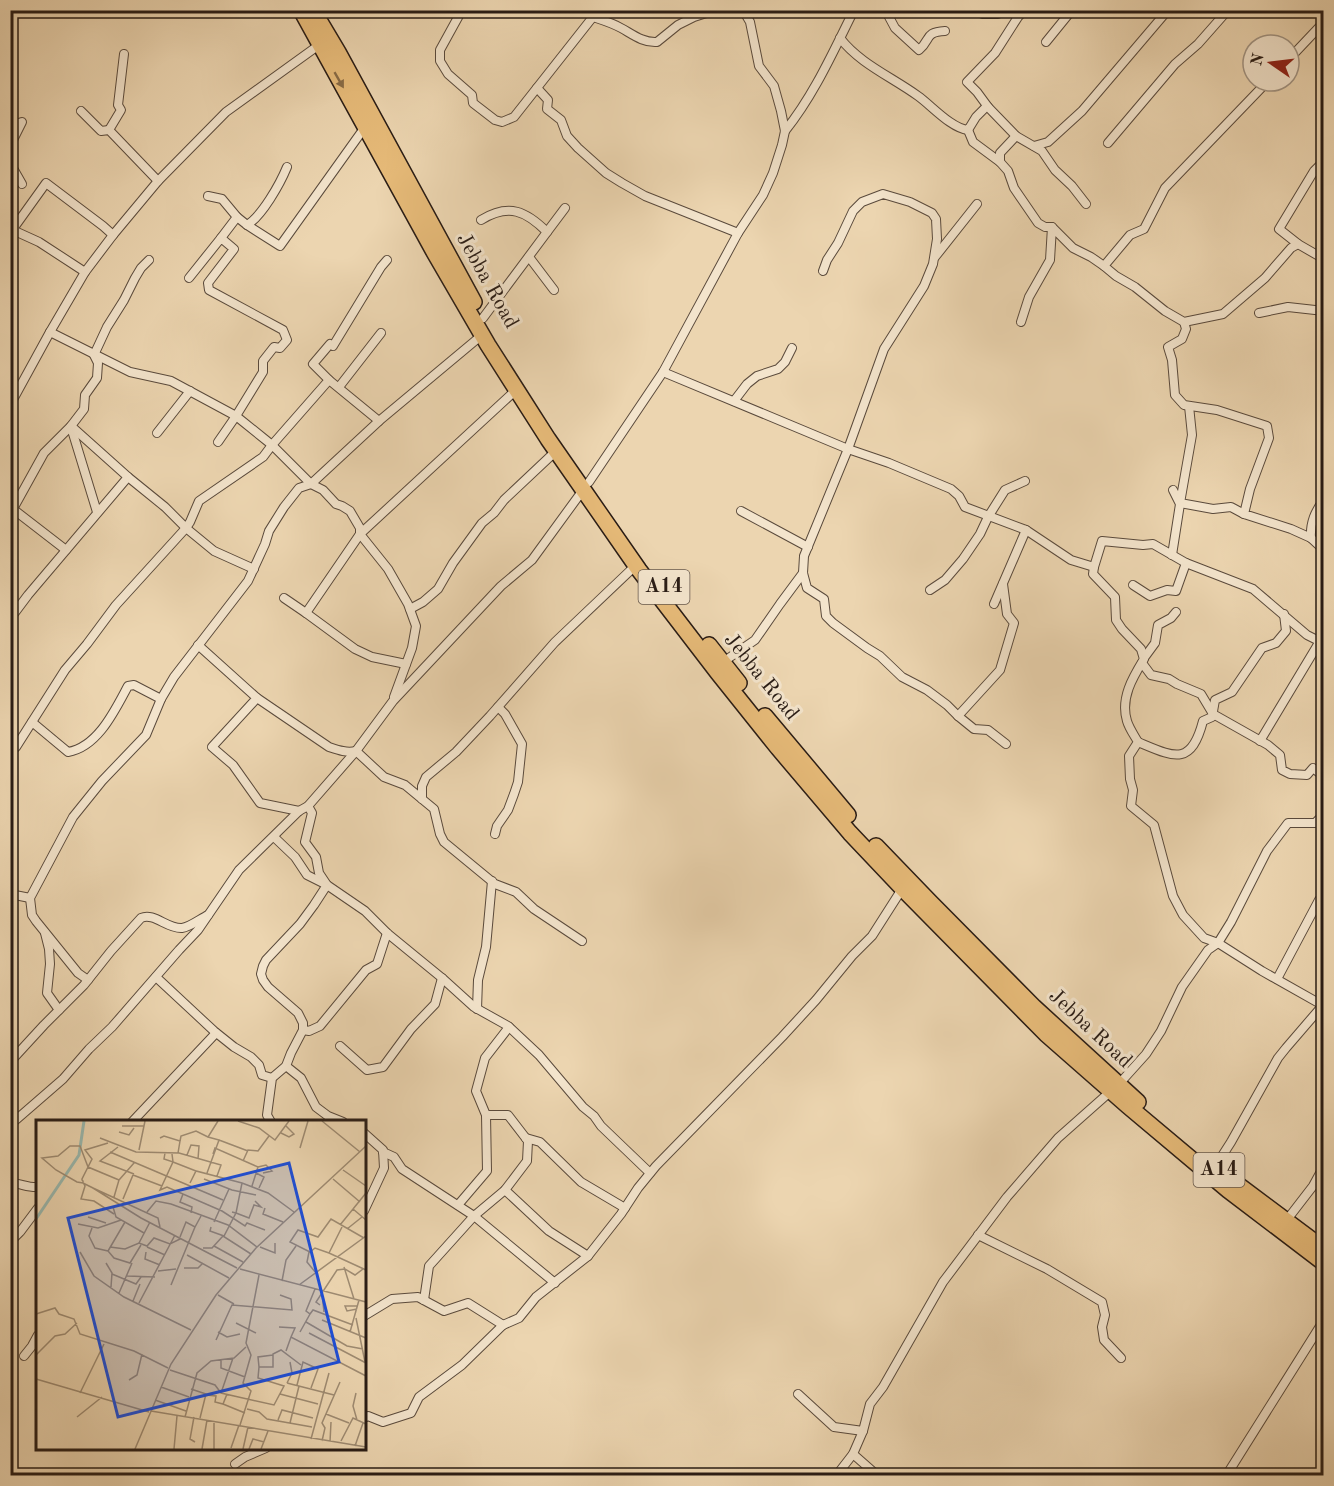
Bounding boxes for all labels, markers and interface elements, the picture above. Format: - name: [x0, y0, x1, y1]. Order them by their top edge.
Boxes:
- north arrow: [1241, 33, 1301, 93]
- text: N: [1249, 51, 1268, 68]
- one-way arrow: [333, 72, 344, 88]
- street label: Jebba Road: [452, 230, 522, 332]
- road number: A14: [638, 570, 690, 604]
- street label: Jebba Road: [720, 629, 802, 725]
- street label: Jebba Road: [1044, 985, 1136, 1073]
- inset map: [36, 1120, 366, 1450]
- road number: A14: [1194, 1153, 1244, 1187]

